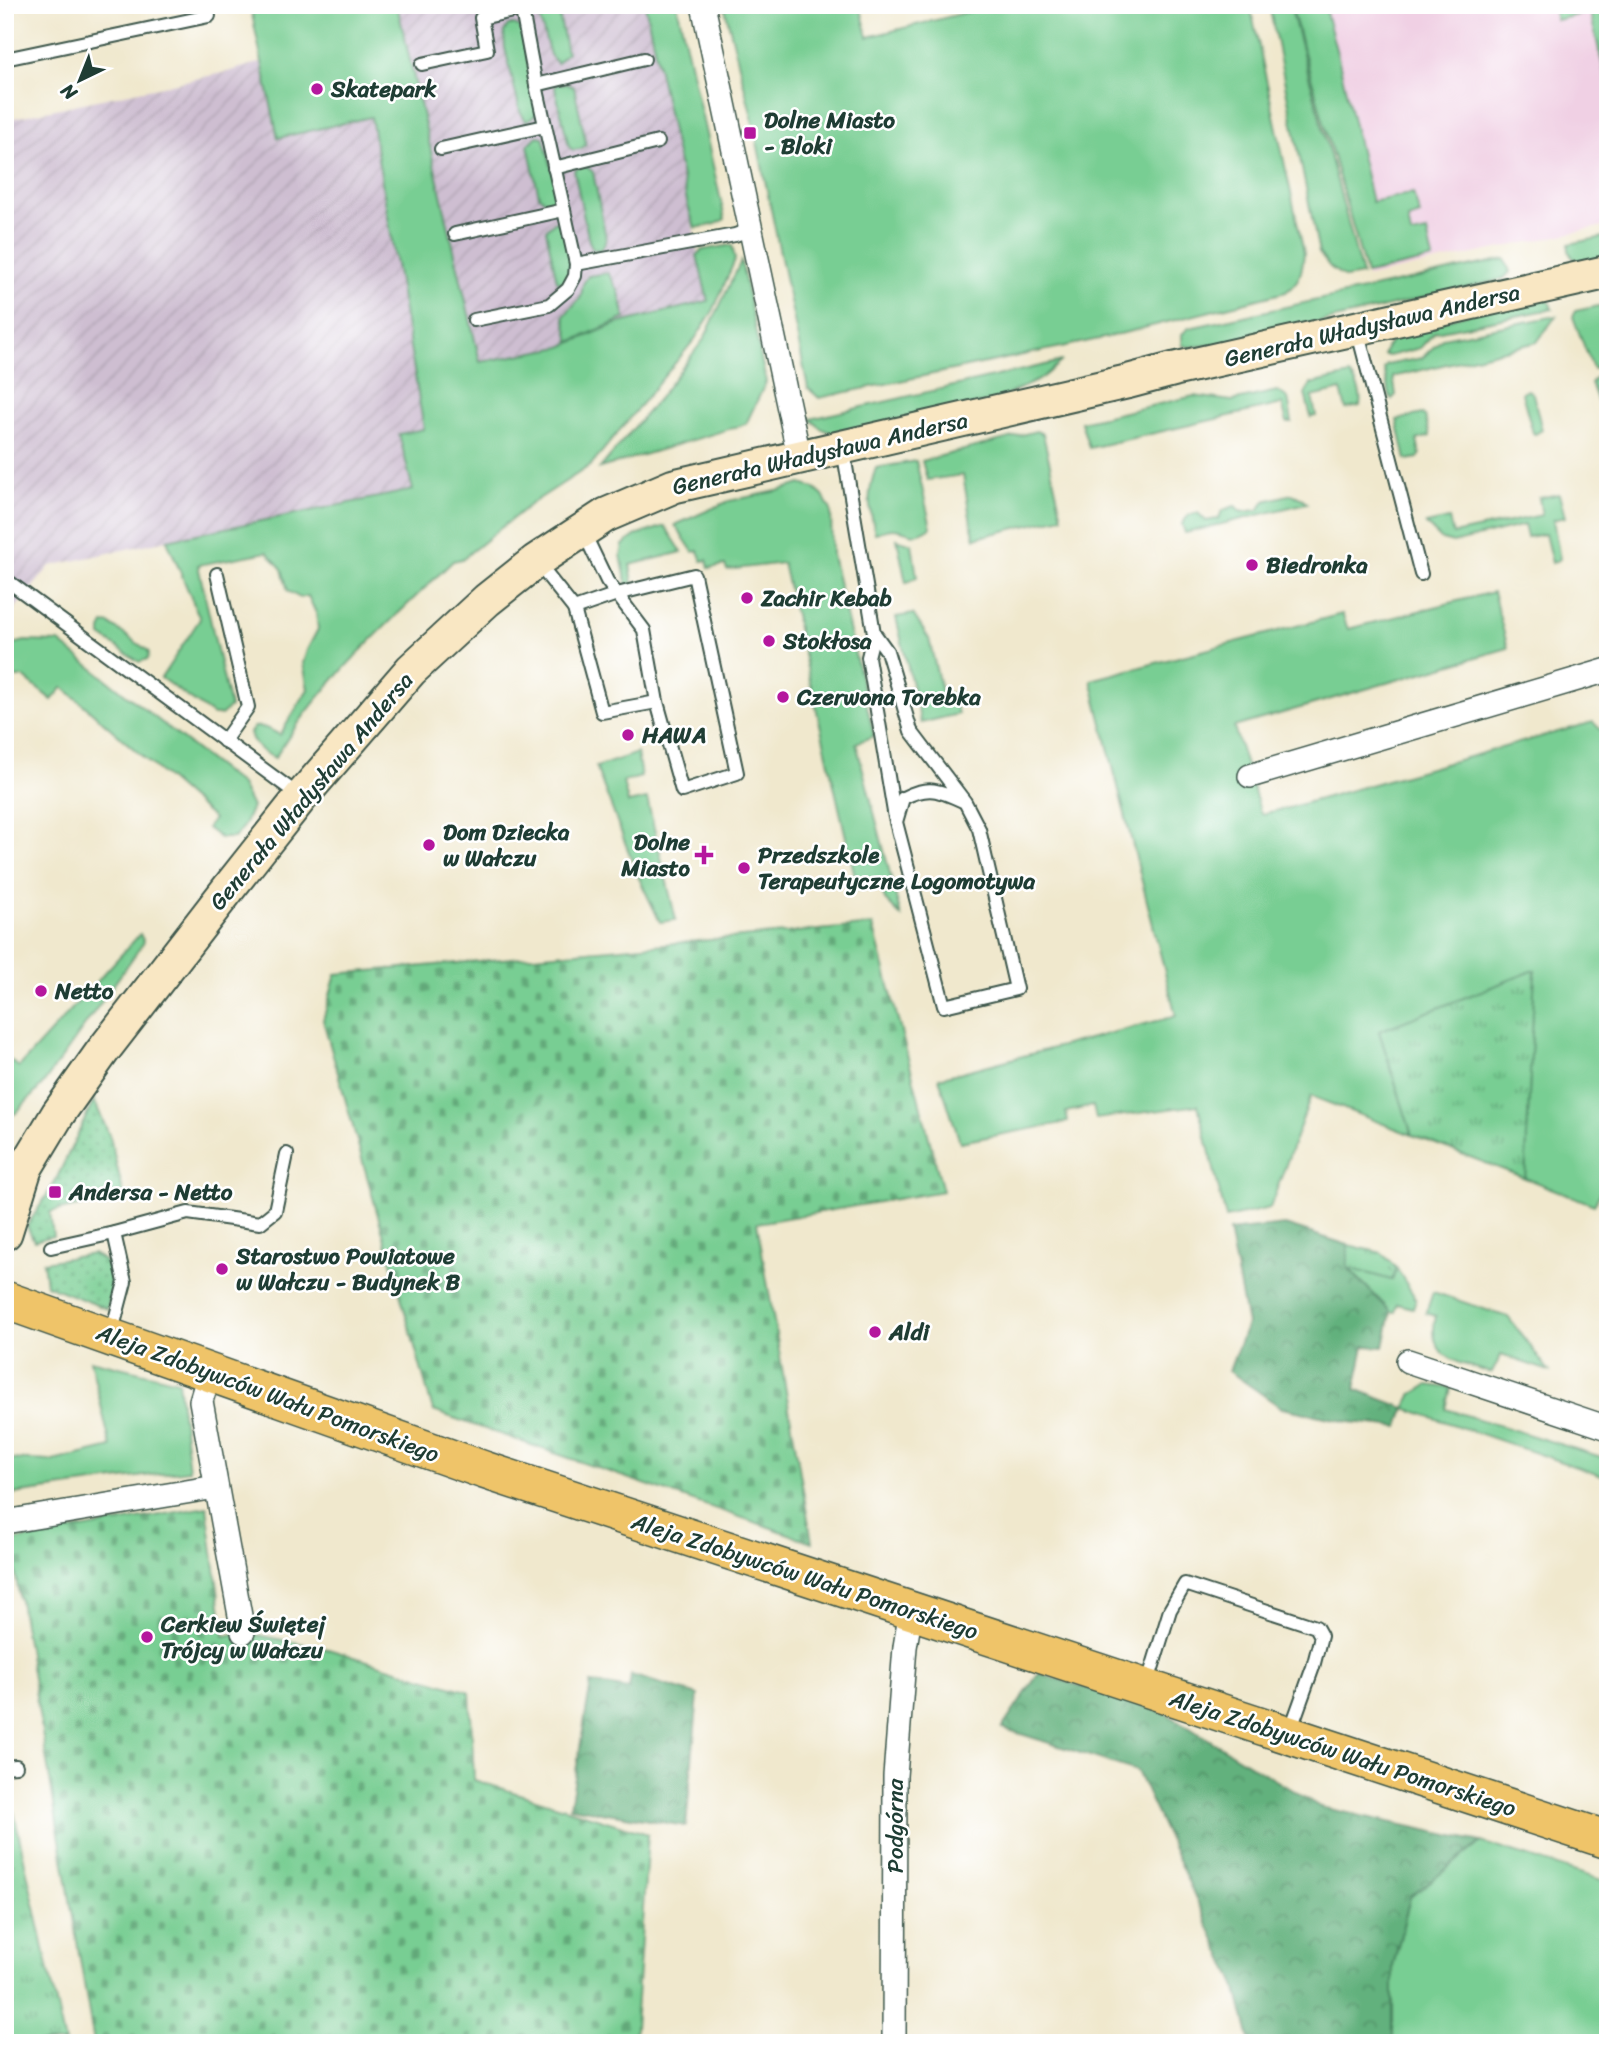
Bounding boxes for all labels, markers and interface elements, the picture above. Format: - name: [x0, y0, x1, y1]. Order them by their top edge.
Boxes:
- north arrow: [46, 46, 116, 116]
- place label: Skatepark: [330, 69, 437, 110]
- text: N: [52, 75, 86, 109]
- marker: Skatepark: [309, 81, 325, 97]
- place label: Dolne Miasto - Bloki: [764, 100, 895, 167]
- marker: Dolne Miasto - Bloki: [742, 125, 758, 141]
- street label: Generała Władysława Andersa: [1220, 271, 1524, 379]
- street label: Generała Władysława Andersa: [668, 399, 972, 507]
- place label: Biedronka: [1266, 545, 1368, 586]
- marker: Biedronka: [1244, 557, 1260, 573]
- place label: Zachir Kebab: [760, 578, 892, 619]
- marker: Zachir Kebab: [739, 590, 755, 606]
- place label: Stokłosa: [782, 621, 872, 662]
- marker: Stokłosa: [761, 633, 777, 649]
- street label: Generała Władysława Andersa: [199, 662, 424, 920]
- place label: Czerwona Torebka: [796, 677, 981, 718]
- marker: Czerwona Torebka: [775, 689, 791, 705]
- place label: HAWA: [641, 715, 706, 756]
- marker: HAWA: [620, 727, 636, 743]
- place label: Dom Dziecka w Wałczu: [443, 812, 570, 879]
- place label: Dolne Miasto: [620, 822, 691, 889]
- place label: Przedszkole Terapeutyczne Logomotywa: [758, 835, 1035, 902]
- marker: Dom Dziecka w Wałczu: [421, 837, 437, 853]
- marker: Dolne Miasto: [696, 847, 712, 863]
- marker: Przedszkole Terapeutyczne Logomotywa: [736, 860, 752, 876]
- place label: Netto: [54, 971, 114, 1012]
- marker: Netto: [33, 983, 49, 999]
- place label: Andersa - Netto: [68, 1172, 233, 1213]
- marker: Andersa - Netto: [47, 1184, 63, 1200]
- place label: Starostwo Powiatowe w Wałczu - Budynek B: [235, 1236, 460, 1303]
- marker: Starostwo Powiatowe w Wałczu - Budynek B: [214, 1261, 230, 1277]
- street label: Aleja Zdobywców Wału Pomorskiego: [90, 1312, 445, 1475]
- place label: Aldi: [888, 1312, 931, 1353]
- marker: Aldi: [867, 1324, 883, 1340]
- street label: Aleja Zdobywców Wału Pomorskiego: [625, 1501, 984, 1652]
- place label: Cerkiew Świętej Trójcy w Wałczu: [160, 1604, 327, 1671]
- marker: Cerkiew Świętej Trójcy w Wałczu: [139, 1629, 155, 1645]
- street label: Aleja Zdobywców Wału Pomorskiego: [1163, 1678, 1522, 1829]
- street label: Podgórna: [875, 1778, 916, 1873]

